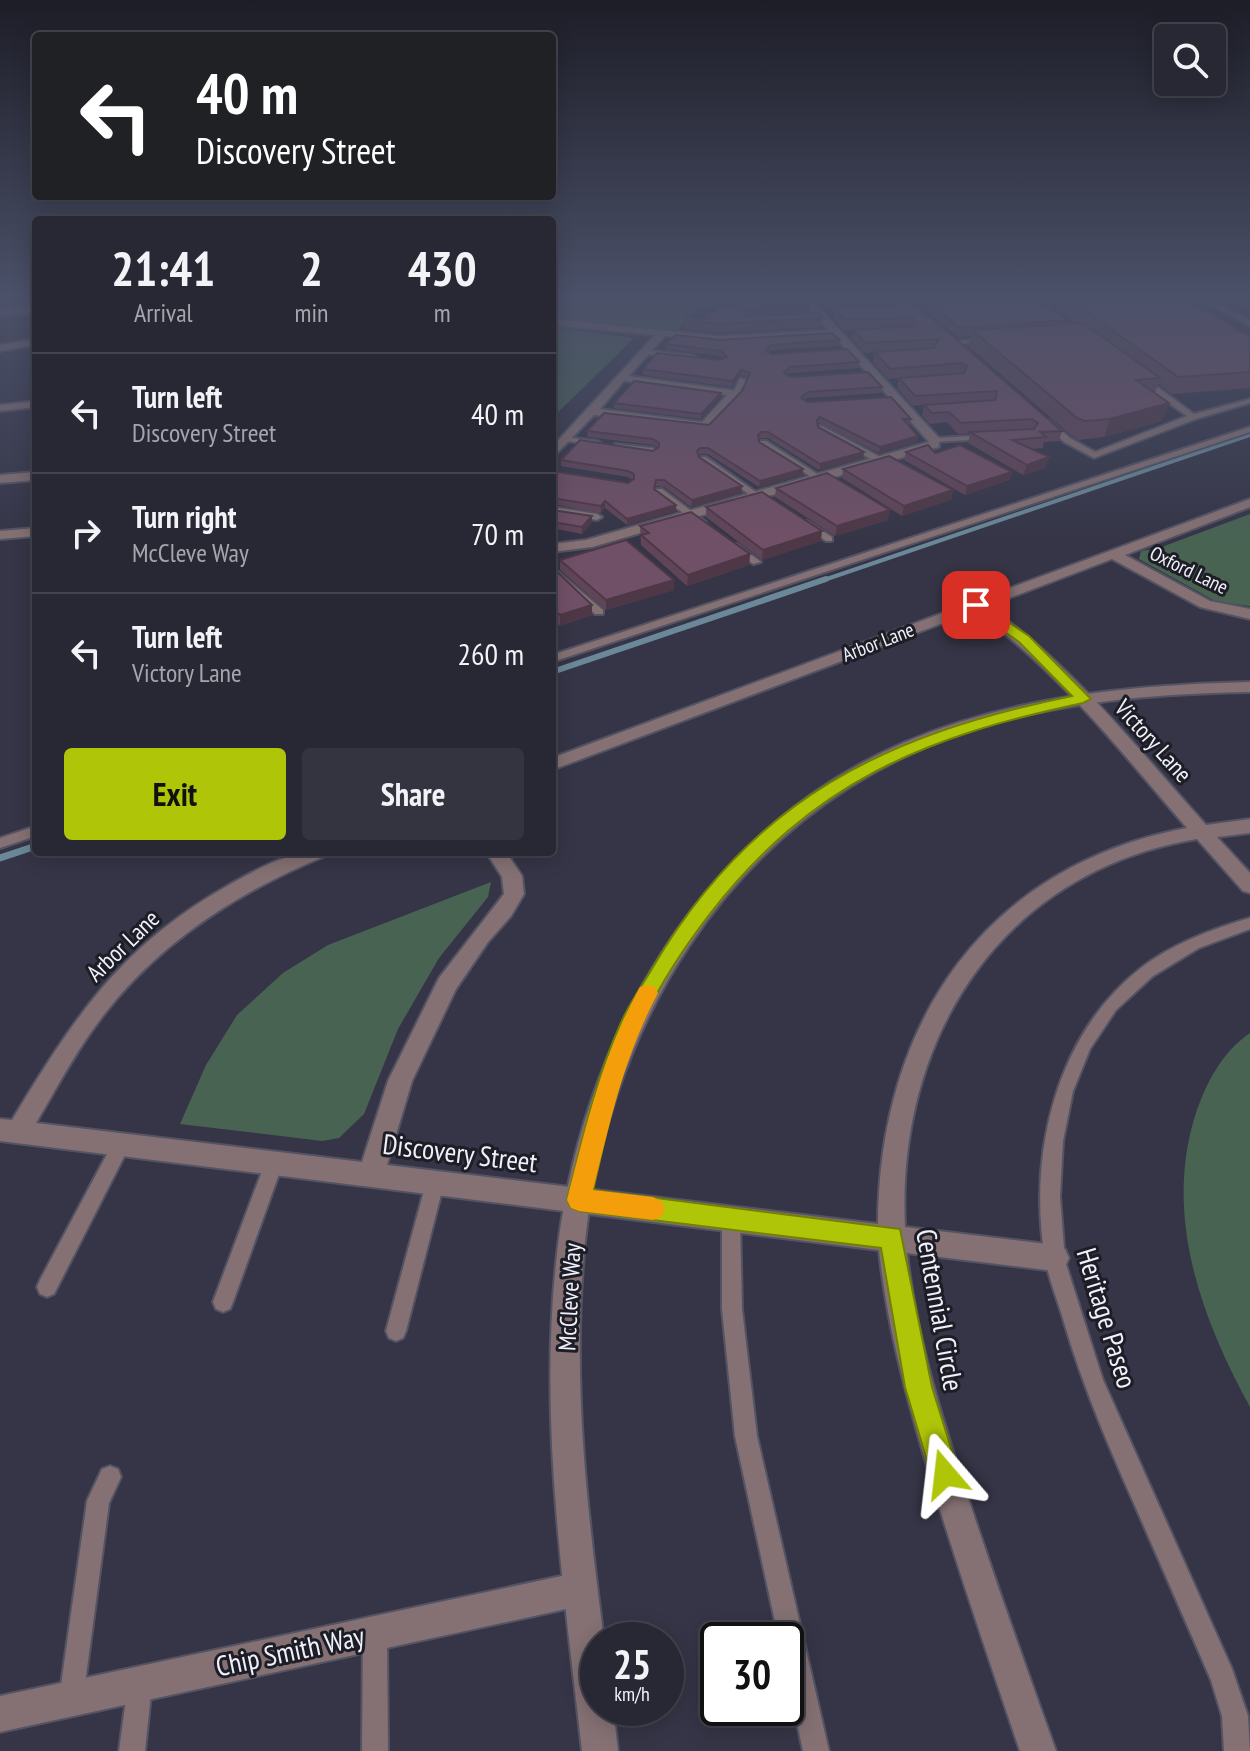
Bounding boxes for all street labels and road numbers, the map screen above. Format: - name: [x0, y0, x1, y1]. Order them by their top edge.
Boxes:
- street label: Oxford Lane: [1146, 540, 1232, 600]
- street label: Arbor Lane: [838, 616, 918, 668]
- street label: Victory Lane: [1107, 692, 1199, 789]
- street label: Arbor Lane: [79, 903, 166, 988]
- street label: Discovery Street: [381, 1125, 540, 1180]
- street label: Centennial Circle: [908, 1226, 973, 1394]
- street label: McCleve Way: [551, 1242, 588, 1352]
- street label: Heritage Paseo: [1069, 1243, 1146, 1392]
- street label: Chip Smith Way: [212, 1617, 368, 1684]

